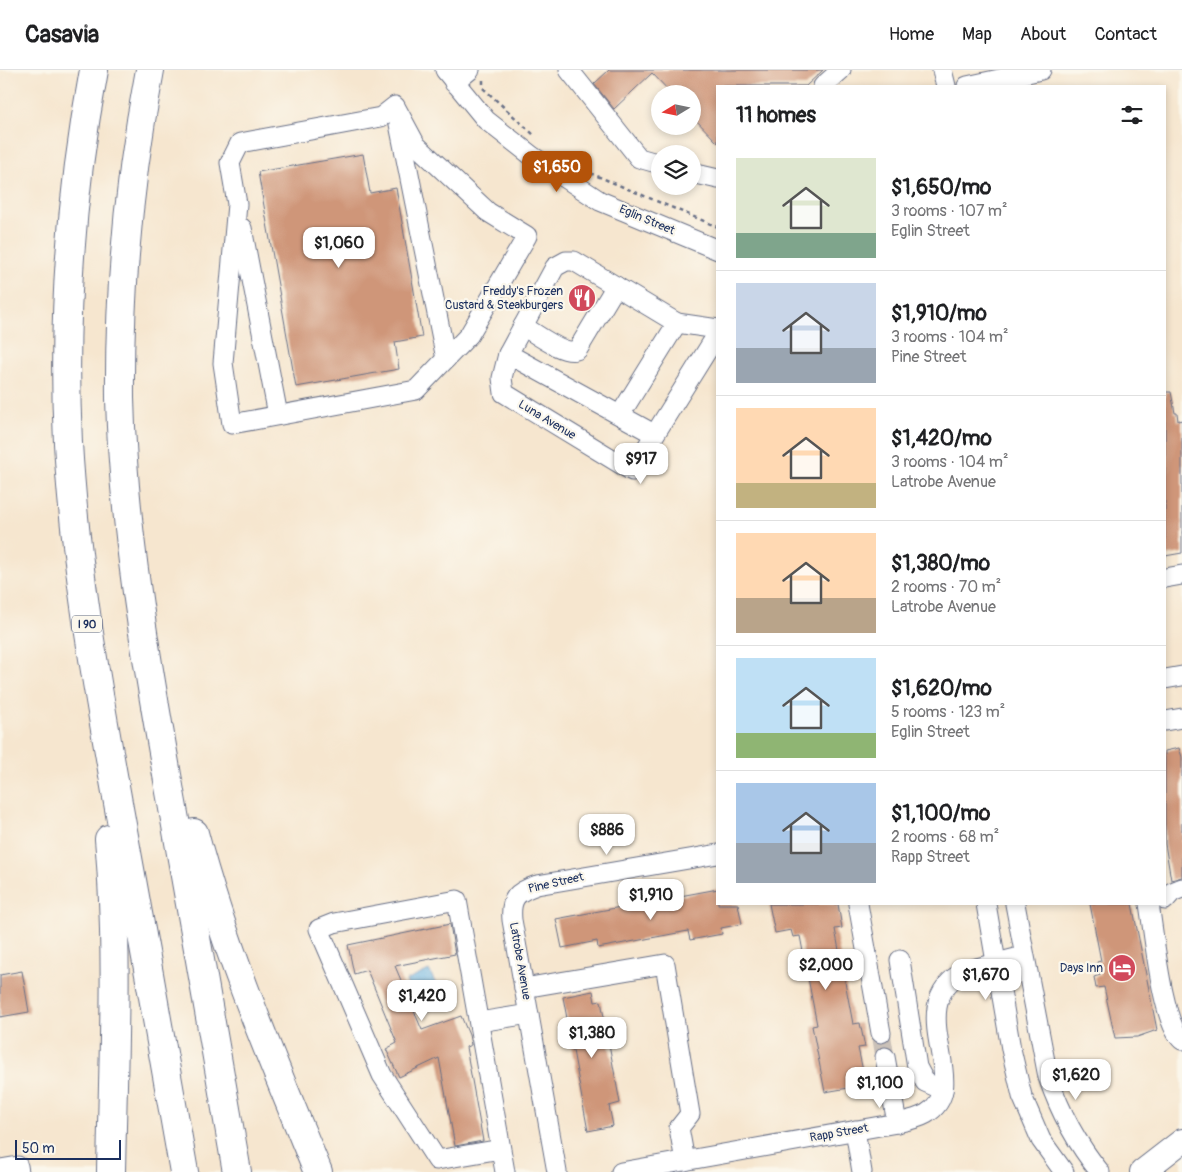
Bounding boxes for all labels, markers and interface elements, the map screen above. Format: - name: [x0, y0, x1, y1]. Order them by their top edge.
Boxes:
- text: Casavia: [25, 20, 99, 49]
- text: Home: [889, 23, 934, 46]
- text: Map: [962, 23, 992, 46]
- text: About: [1020, 23, 1066, 46]
- text: Contact: [1094, 23, 1157, 46]
- north arrow: [651, 85, 701, 135]
- map controls: [651, 85, 701, 195]
- icon: filters: [1118, 101, 1146, 129]
- text: 11 homes: [736, 102, 816, 129]
- button: layers: [651, 145, 701, 195]
- pin: $1,650: [516, 150, 598, 193]
- text: $1,650: [533, 157, 581, 177]
- text: $1,650/mo: [891, 174, 991, 201]
- icon: home: [776, 178, 836, 238]
- text: 3 rooms · 107 m²: [891, 201, 1008, 221]
- street label: Eglin Street: [617, 202, 677, 239]
- text: Eglin Street: [891, 221, 970, 241]
- pin: $1,060: [298, 226, 380, 269]
- text: $1,060: [314, 233, 364, 253]
- restaurant icon: Freddy's Frozen Custard & Steakburgers: [567, 283, 597, 313]
- place label: Freddy's Frozen Custard & Steakburgers: [445, 284, 564, 313]
- text: $1,910/mo: [891, 300, 987, 327]
- icon: home: [776, 303, 836, 363]
- text: 3 rooms · 104 m²: [891, 327, 1008, 347]
- text: Pine Street: [891, 347, 966, 367]
- street label: Luna Avenue: [515, 397, 579, 443]
- text: $1,420/mo: [891, 425, 992, 452]
- icon: home: [776, 428, 836, 488]
- pin: $917: [611, 442, 671, 485]
- text: $917: [625, 449, 657, 469]
- text: 3 rooms · 104 m²: [891, 452, 1008, 472]
- text: Latrobe Avenue: [891, 472, 996, 492]
- text: $1,380/mo: [891, 550, 990, 577]
- icon: home: [776, 553, 836, 613]
- text: 2 rooms · 70 m²: [891, 577, 1001, 597]
- text: Latrobe Avenue: [891, 597, 996, 617]
- road number: I 90: [72, 616, 102, 632]
- text: $1,620/mo: [891, 675, 992, 702]
- icon: home: [776, 678, 836, 738]
- text: 5 rooms · 123 m²: [891, 702, 1005, 722]
- text: Eglin Street: [891, 722, 970, 742]
- text: $1,100/mo: [891, 800, 990, 827]
- icon: home: [776, 803, 836, 863]
- pin: $886: [577, 814, 637, 856]
- text: $886: [590, 820, 624, 840]
- text: 2 rooms · 68 m²: [891, 827, 999, 847]
- text: Rapp Street: [891, 847, 970, 867]
- street label: Pine Street: [527, 869, 585, 897]
- pin: $1,910: [610, 878, 692, 921]
- text: $1,910: [629, 885, 673, 905]
- street label: Latrobe Avenue: [506, 921, 534, 1001]
- pin: $2,000: [785, 948, 867, 991]
- hotel icon: Days Inn: [1107, 953, 1137, 983]
- text: $2,000: [799, 955, 853, 975]
- pin: $1,670: [945, 958, 1027, 1001]
- place label: Days Inn: [1060, 961, 1103, 976]
- text: $1,670: [962, 965, 1010, 985]
- pin: $1,420: [381, 980, 463, 1022]
- text: $1,420: [398, 986, 446, 1006]
- pin: $1,380: [551, 1016, 633, 1059]
- text: $1,380: [569, 1023, 615, 1043]
- pin: $1,620: [1035, 1058, 1117, 1101]
- text: $1,620: [1052, 1065, 1100, 1085]
- pin: $1,100: [839, 1066, 921, 1109]
- text: $1,100: [856, 1073, 904, 1093]
- street label: Rapp Street: [809, 1120, 870, 1146]
- scale bar: [15, 1137, 121, 1160]
- text: 50 m: [22, 1140, 55, 1157]

